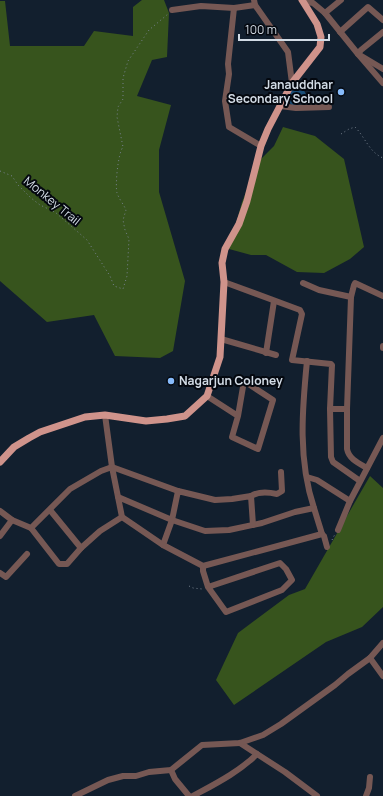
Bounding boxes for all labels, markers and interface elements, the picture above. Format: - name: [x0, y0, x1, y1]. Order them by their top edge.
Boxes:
- scale bar: [239, 16, 329, 42]
- text: 100 m: [245, 21, 277, 38]
- place label: Janauddhar Secondary School: [228, 76, 333, 107]
- marker: Janauddhar Secondary School: [336, 87, 346, 97]
- street label: Monkey Trail: [20, 172, 84, 229]
- place label: Nagarjun Coloney: [179, 372, 283, 389]
- marker: Nagarjun Coloney: [166, 376, 176, 386]

